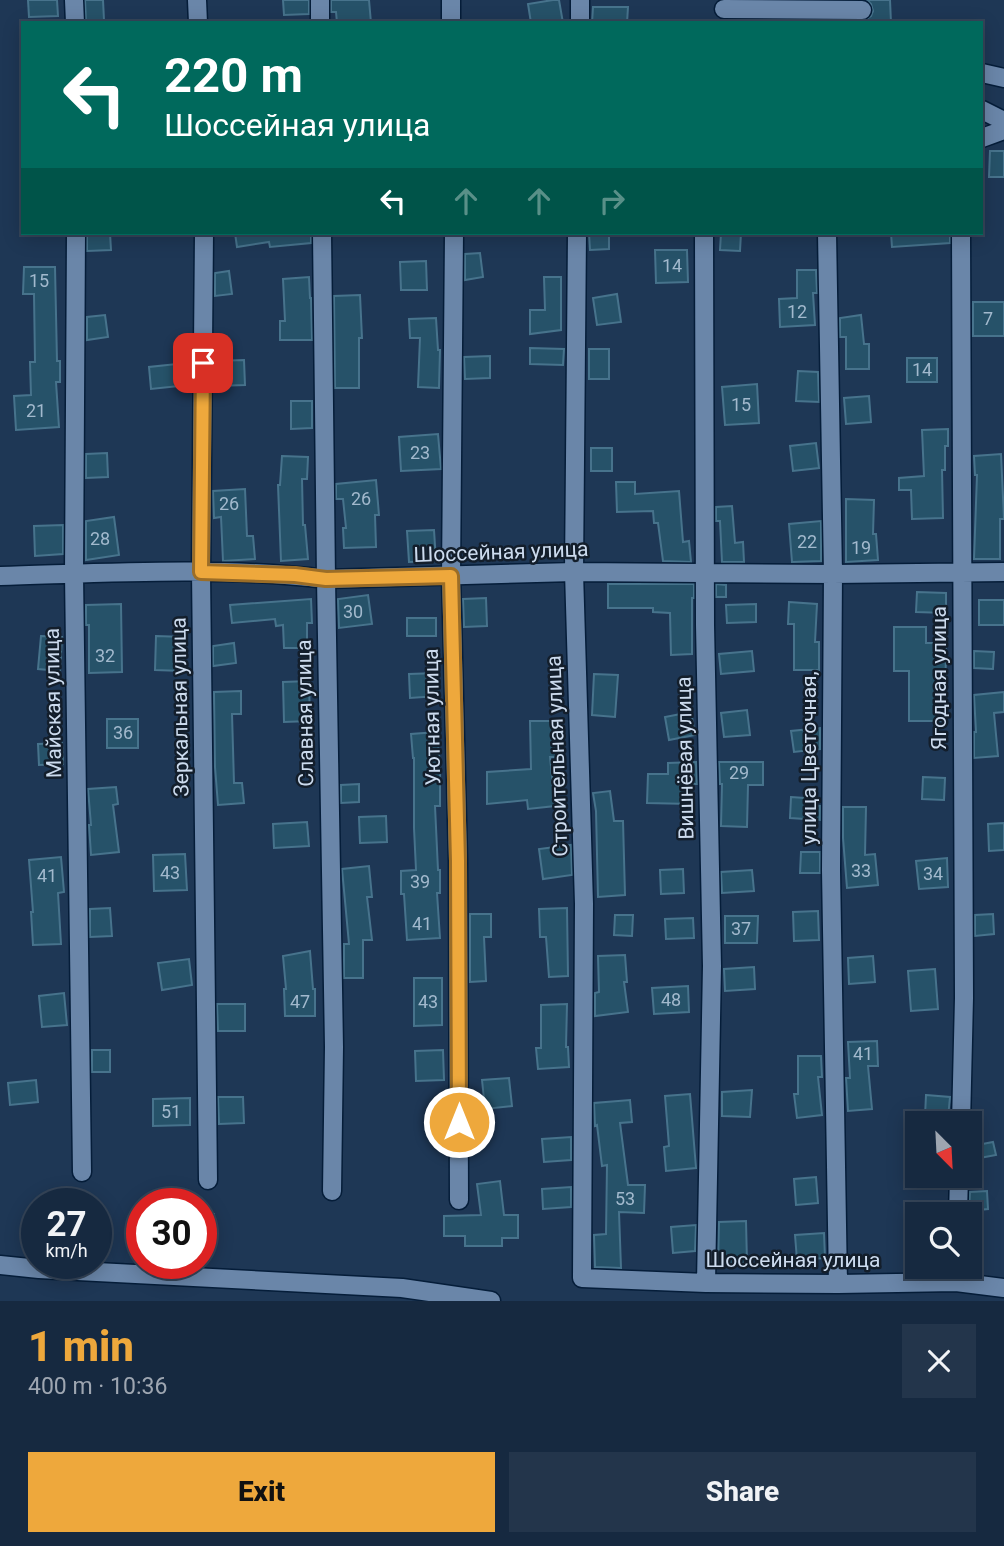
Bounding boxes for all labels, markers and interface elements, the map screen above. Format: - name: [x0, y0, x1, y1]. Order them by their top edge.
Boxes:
- text: 220 m: [164, 47, 303, 104]
- icon: left: [49, 49, 140, 140]
- text: Шоссейная улица: [164, 106, 431, 144]
- icon: left: [374, 182, 412, 220]
- icon: ahead: [447, 182, 485, 220]
- icon: ahead: [520, 182, 558, 220]
- icon: right: [593, 182, 631, 220]
- house number: 14: [662, 255, 682, 276]
- house number: 15: [29, 270, 49, 291]
- house number: 12: [787, 301, 807, 322]
- house number: 7: [983, 308, 993, 329]
- pin: [173, 333, 233, 393]
- icon: arrive: [184, 344, 222, 382]
- house number: 14: [912, 359, 932, 380]
- house number: 15: [731, 394, 751, 415]
- house number: 21: [26, 400, 46, 421]
- house number: 23: [410, 442, 430, 463]
- house number: 26: [351, 488, 371, 509]
- house number: 26: [219, 493, 239, 514]
- house number: 28: [90, 528, 110, 549]
- house number: 22: [797, 531, 817, 552]
- street label: Шоссейная улица: [413, 537, 589, 567]
- house number: 19: [851, 537, 871, 558]
- house number: 30: [343, 601, 363, 622]
- street label: Ягодная улица: [927, 606, 951, 750]
- street label: Зеркальная улица: [166, 617, 194, 797]
- street label: Майская улица: [40, 628, 66, 778]
- street label: Славная улица: [292, 639, 318, 787]
- house number: 32: [95, 645, 115, 666]
- street label: Уютная улица: [419, 648, 445, 786]
- street label: Строительная улица: [541, 655, 573, 857]
- street label: улица Цветочная,: [797, 671, 821, 845]
- street label: Вишнёвая улица: [672, 676, 698, 840]
- house number: 36: [113, 722, 133, 743]
- house number: 29: [729, 762, 749, 783]
- house number: 33: [851, 860, 871, 881]
- house number: 43: [160, 862, 180, 883]
- house number: 34: [923, 863, 943, 884]
- house number: 41: [37, 865, 57, 886]
- house number: 39: [410, 871, 430, 892]
- house number: 41: [412, 913, 432, 934]
- house number: 37: [731, 918, 751, 939]
- house number: 48: [661, 989, 681, 1010]
- house number: 47: [290, 991, 310, 1012]
- house number: 43: [418, 991, 438, 1012]
- house number: 41: [853, 1043, 873, 1064]
- position arrow: [422, 1085, 496, 1159]
- house number: 51: [161, 1101, 181, 1122]
- north arrow: [905, 1111, 982, 1188]
- map controls: [905, 1111, 982, 1279]
- speed limit sign: 30: [126, 1188, 217, 1279]
- house number: 53: [615, 1188, 635, 1209]
- button: search: [905, 1202, 982, 1279]
- text: 27: [46, 1204, 87, 1245]
- text: km/h: [45, 1240, 88, 1261]
- street label: Шоссейная улица: [706, 1248, 880, 1272]
- text: 1 min: [28, 1322, 134, 1371]
- button: close: [902, 1324, 976, 1398]
- text: 400 m · 10:36: [28, 1373, 167, 1400]
- button: Exit: [28, 1452, 495, 1532]
- button: Share: [509, 1452, 976, 1532]

